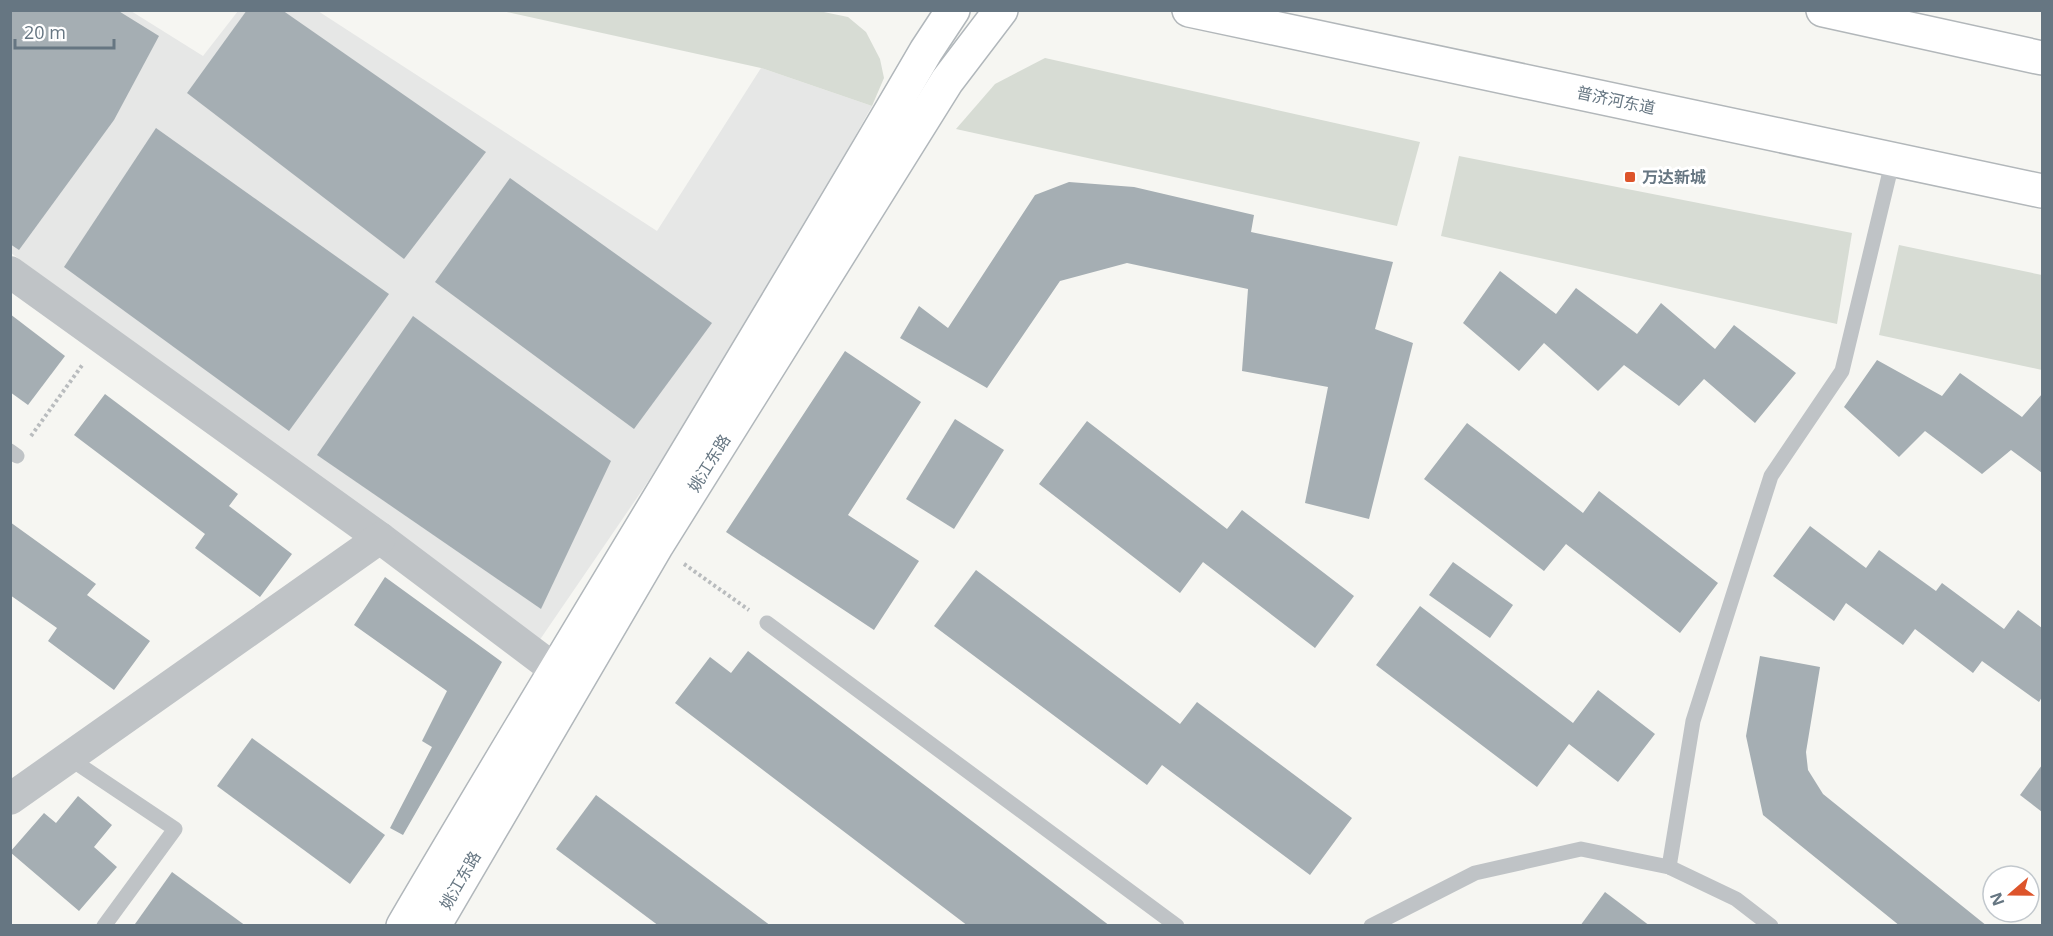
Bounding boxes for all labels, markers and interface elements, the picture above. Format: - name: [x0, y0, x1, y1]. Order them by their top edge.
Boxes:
- scale bar: [15, 12, 114, 50]
- text: 20 m: [24, 20, 66, 44]
- street label: 普济河东道: [1575, 81, 1657, 119]
- place label: 万达新城: [1642, 166, 1706, 188]
- marker: 万达新城: [1623, 170, 1637, 184]
- street label: 姚江东路: [683, 430, 735, 496]
- street label: 姚江东路: [434, 847, 486, 913]
- north arrow: [1981, 864, 2041, 924]
- text: N: [1984, 889, 2009, 909]

